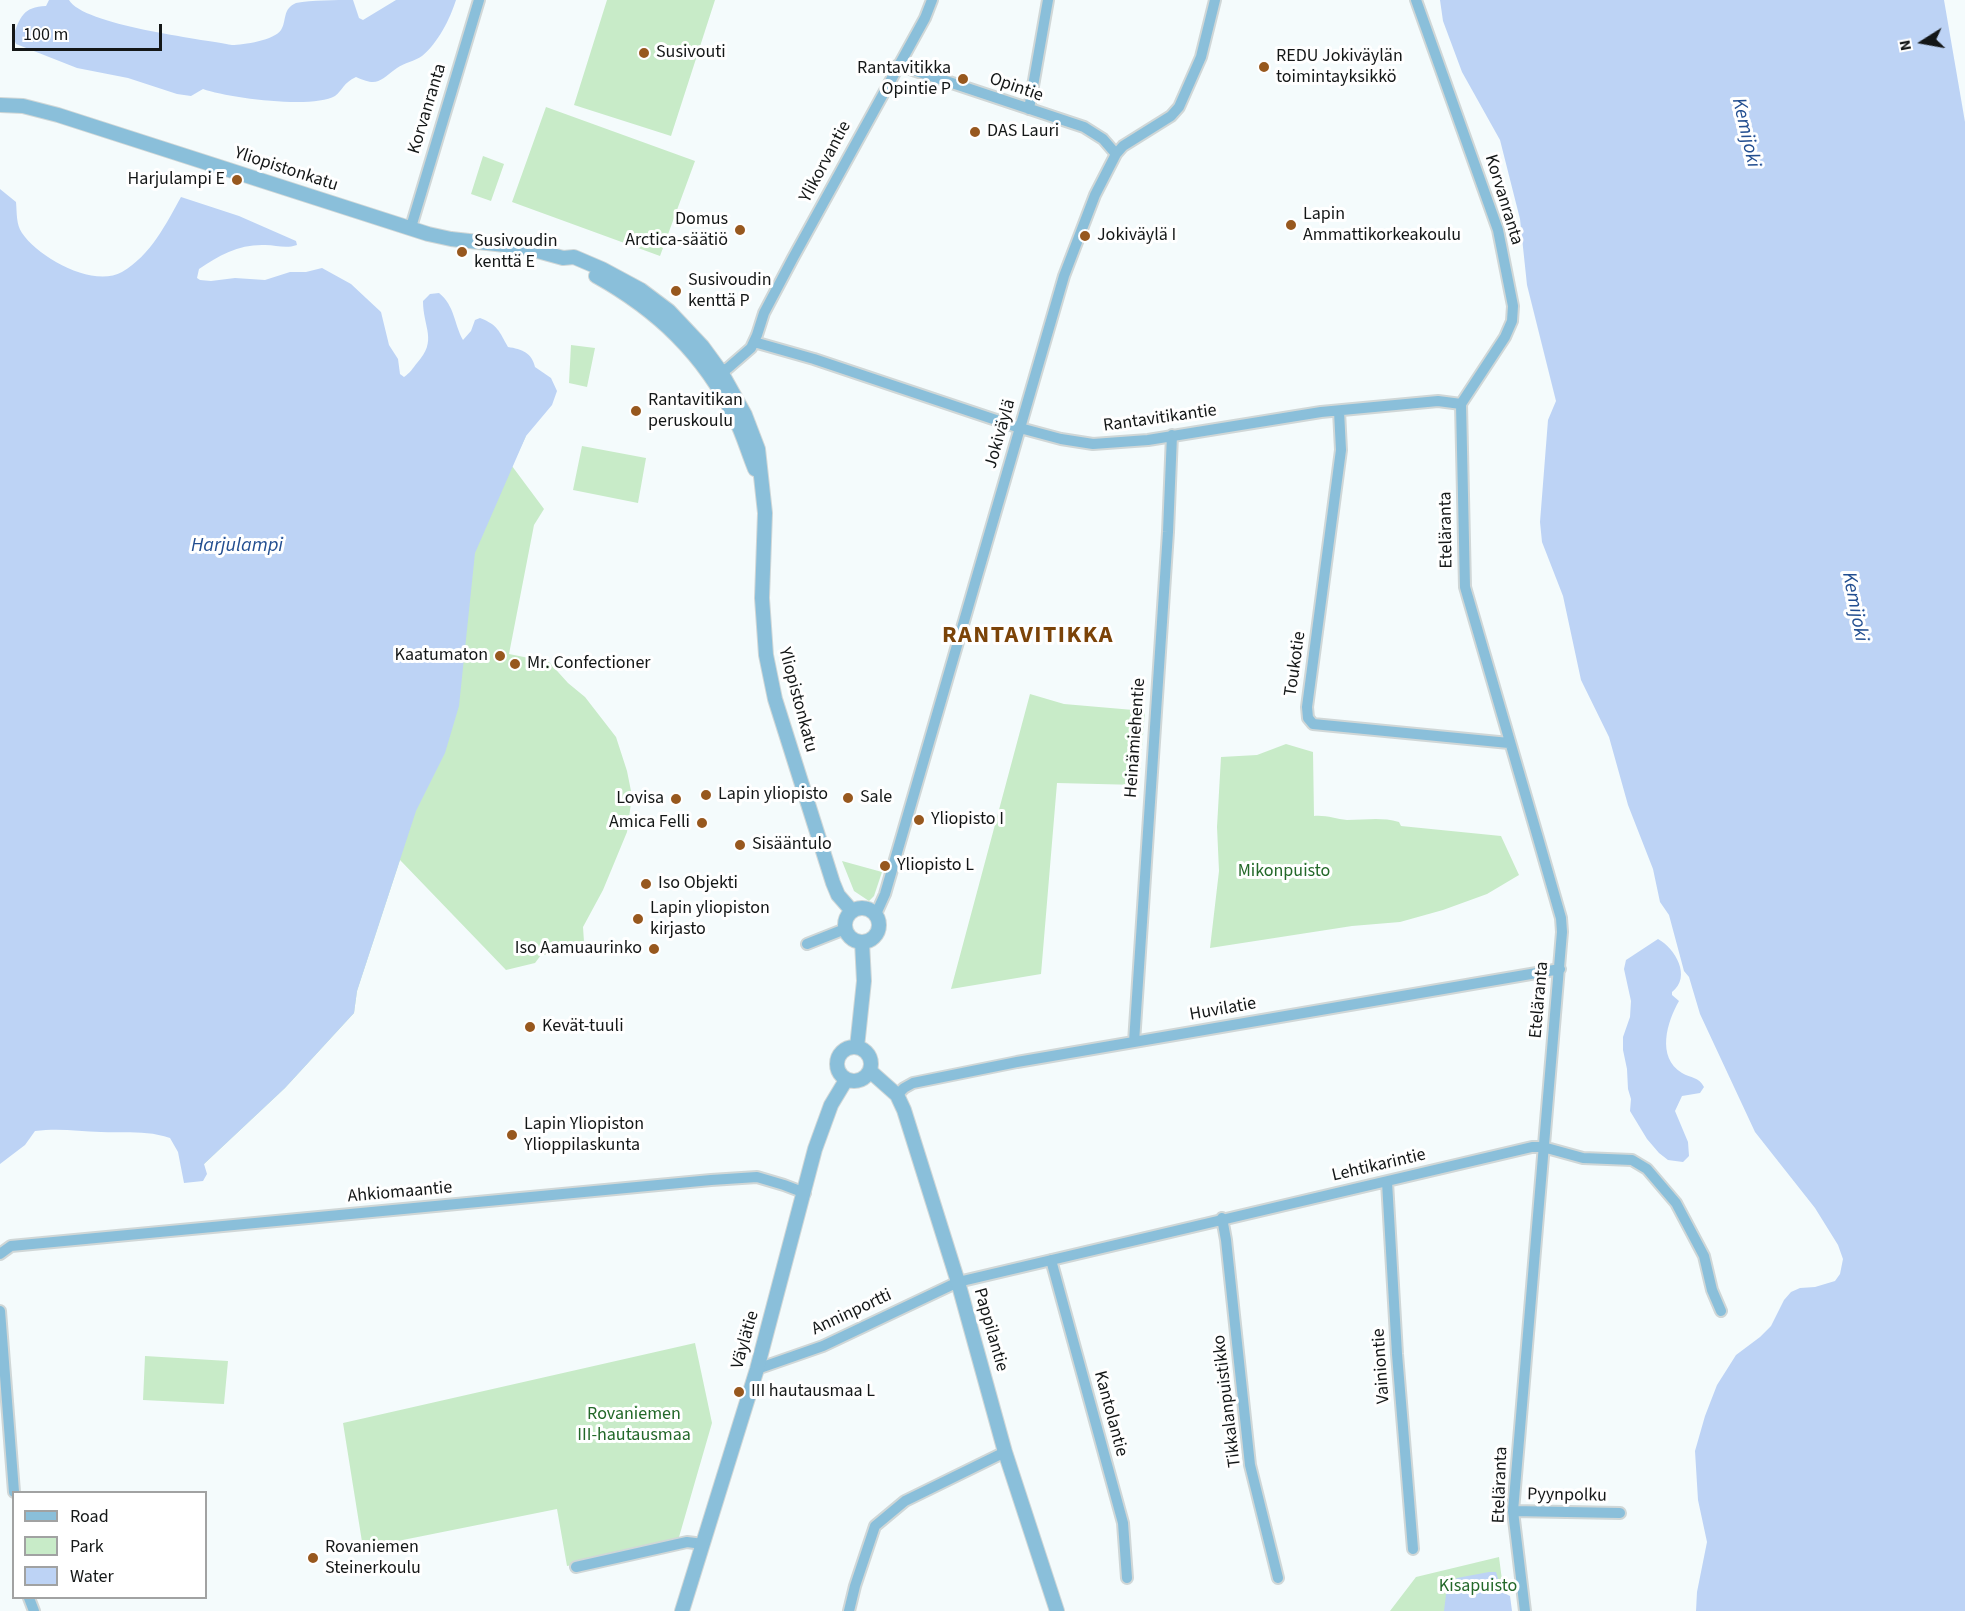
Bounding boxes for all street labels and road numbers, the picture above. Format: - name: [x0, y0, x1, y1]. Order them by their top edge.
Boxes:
- street label: Korvanranta: [404, 61, 452, 157]
- street label: Opintie: [986, 69, 1046, 107]
- street label: Ylikorvantie: [796, 118, 856, 206]
- street label: Yliopistonkatu: [231, 143, 341, 197]
- street label: Korvanranta: [1479, 152, 1527, 248]
- street label: Jokiväylä: [981, 397, 1021, 471]
- street label: Rantavitikantie: [1102, 400, 1218, 438]
- street label: Eteläranta: [1436, 491, 1458, 569]
- street label: Toukotie: [1281, 630, 1311, 698]
- street label: Yliopistonkatu: [773, 645, 821, 755]
- street label: Heinämiehentie: [1121, 677, 1151, 799]
- street label: Eteläranta: [1526, 961, 1554, 1039]
- street label: Huvilatie: [1188, 994, 1258, 1026]
- street label: Lehtikarintie: [1330, 1145, 1428, 1187]
- street label: Ahkiomaantie: [347, 1178, 453, 1208]
- street label: Anninportti: [808, 1285, 896, 1341]
- street label: Pappilantie: [968, 1286, 1012, 1374]
- street label: Väylätie: [727, 1309, 765, 1371]
- street label: Vainiontie: [1369, 1327, 1395, 1405]
- street label: Tikkalanpuistikko: [1209, 1333, 1247, 1469]
- street label: Kantolantie: [1088, 1369, 1132, 1459]
- street label: Eteläranta: [1489, 1446, 1513, 1524]
- street label: Pyynpolku: [1527, 1485, 1607, 1507]

